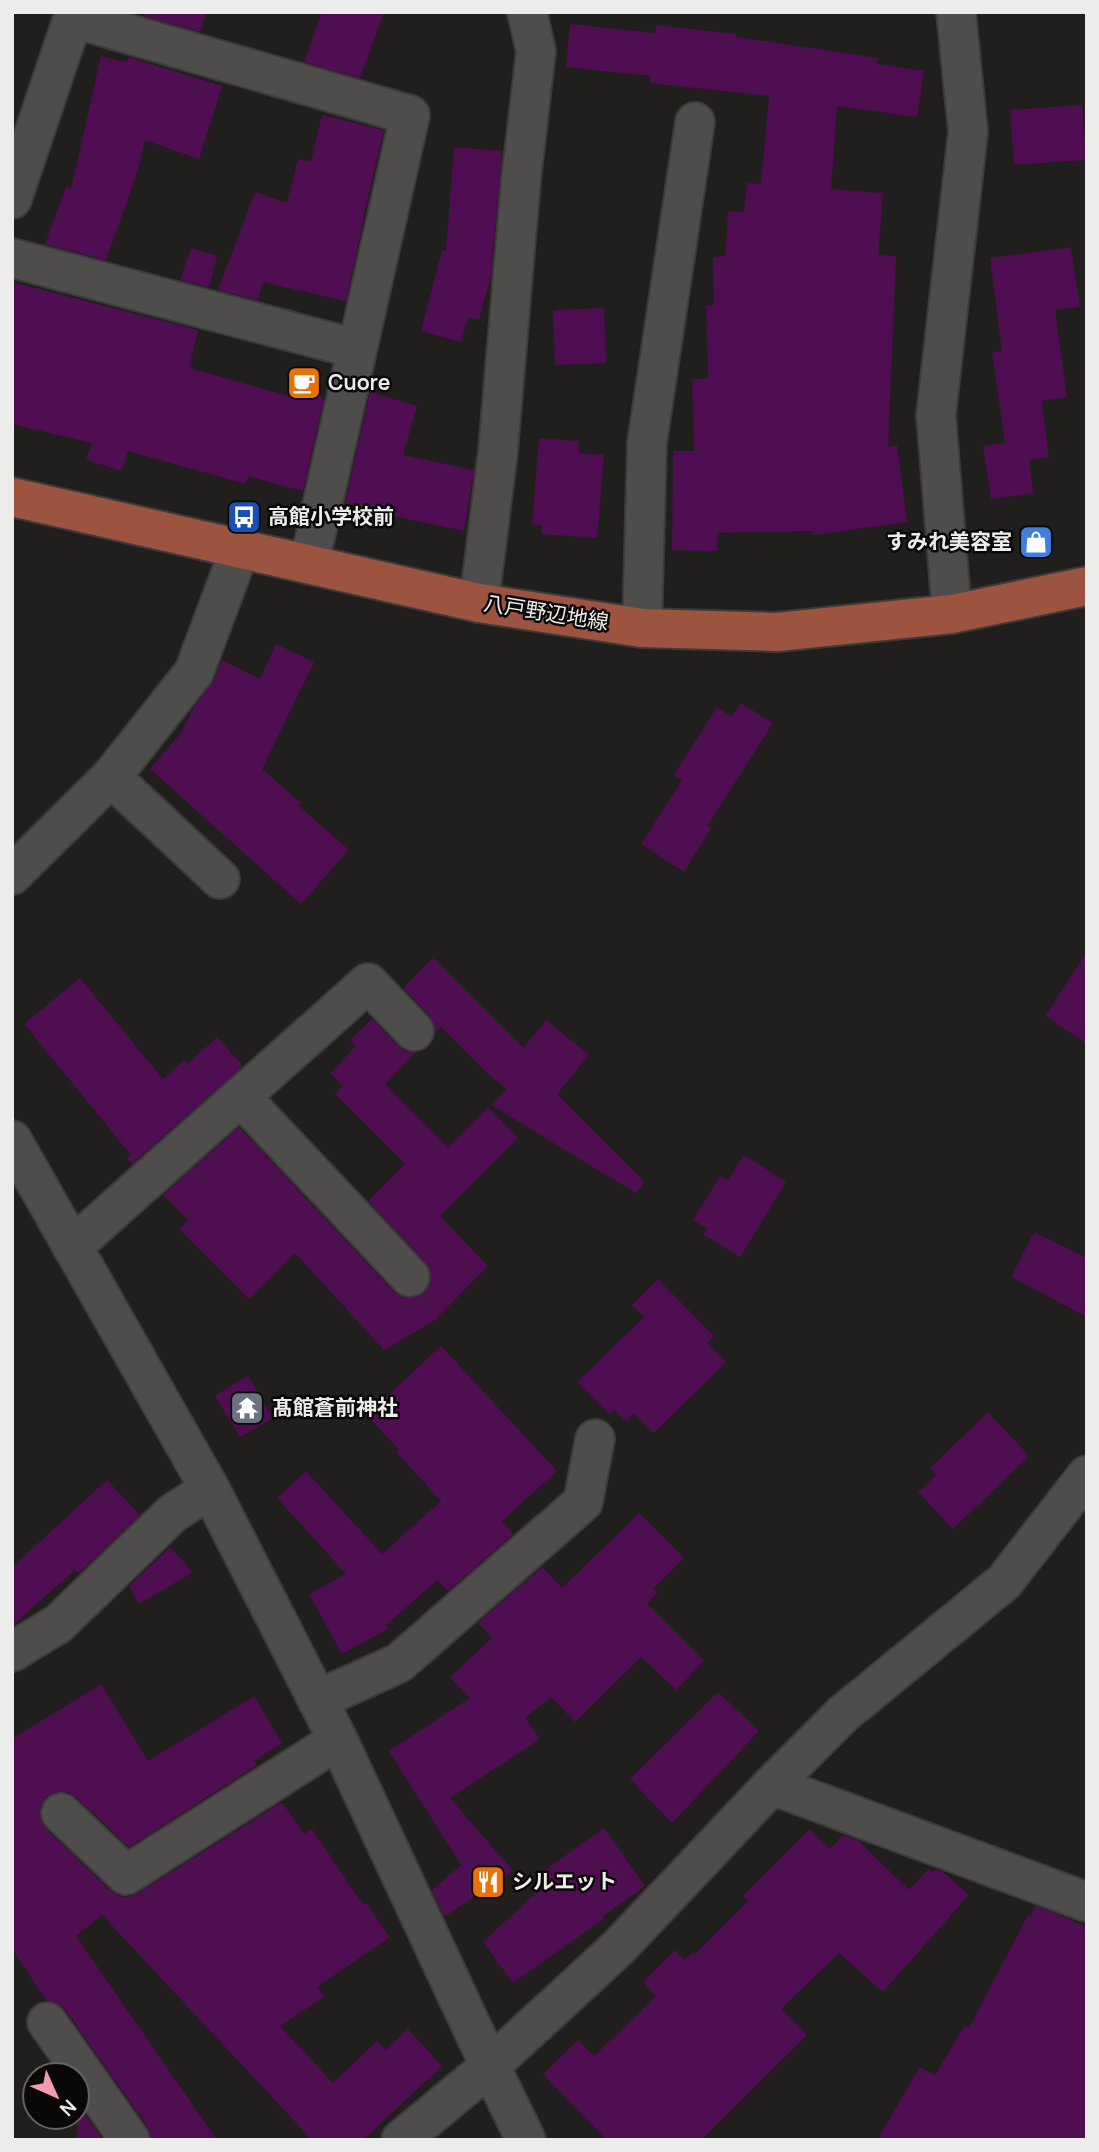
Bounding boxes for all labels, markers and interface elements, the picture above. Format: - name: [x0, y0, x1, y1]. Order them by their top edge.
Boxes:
- cafe icon: Cuore: [285, 364, 323, 402]
- place label: Cuore: [328, 368, 390, 396]
- bus stop icon: 高館小学校前: [225, 498, 263, 536]
- place label: 高館小学校前: [268, 502, 394, 530]
- shop icon: すみれ美容室: [1017, 523, 1055, 561]
- place label: すみれ美容室: [886, 527, 1012, 555]
- street label: 八戸野辺地線: [482, 588, 611, 636]
- temple icon: 髙館蒼前神社: [228, 1389, 266, 1427]
- place label: 髙館蒼前神社: [272, 1393, 398, 1421]
- restaurant icon: シルエット: [469, 1863, 507, 1901]
- place label: シルエット: [512, 1867, 617, 1895]
- north arrow: [21, 2061, 91, 2131]
- text: N: [54, 2094, 82, 2122]

